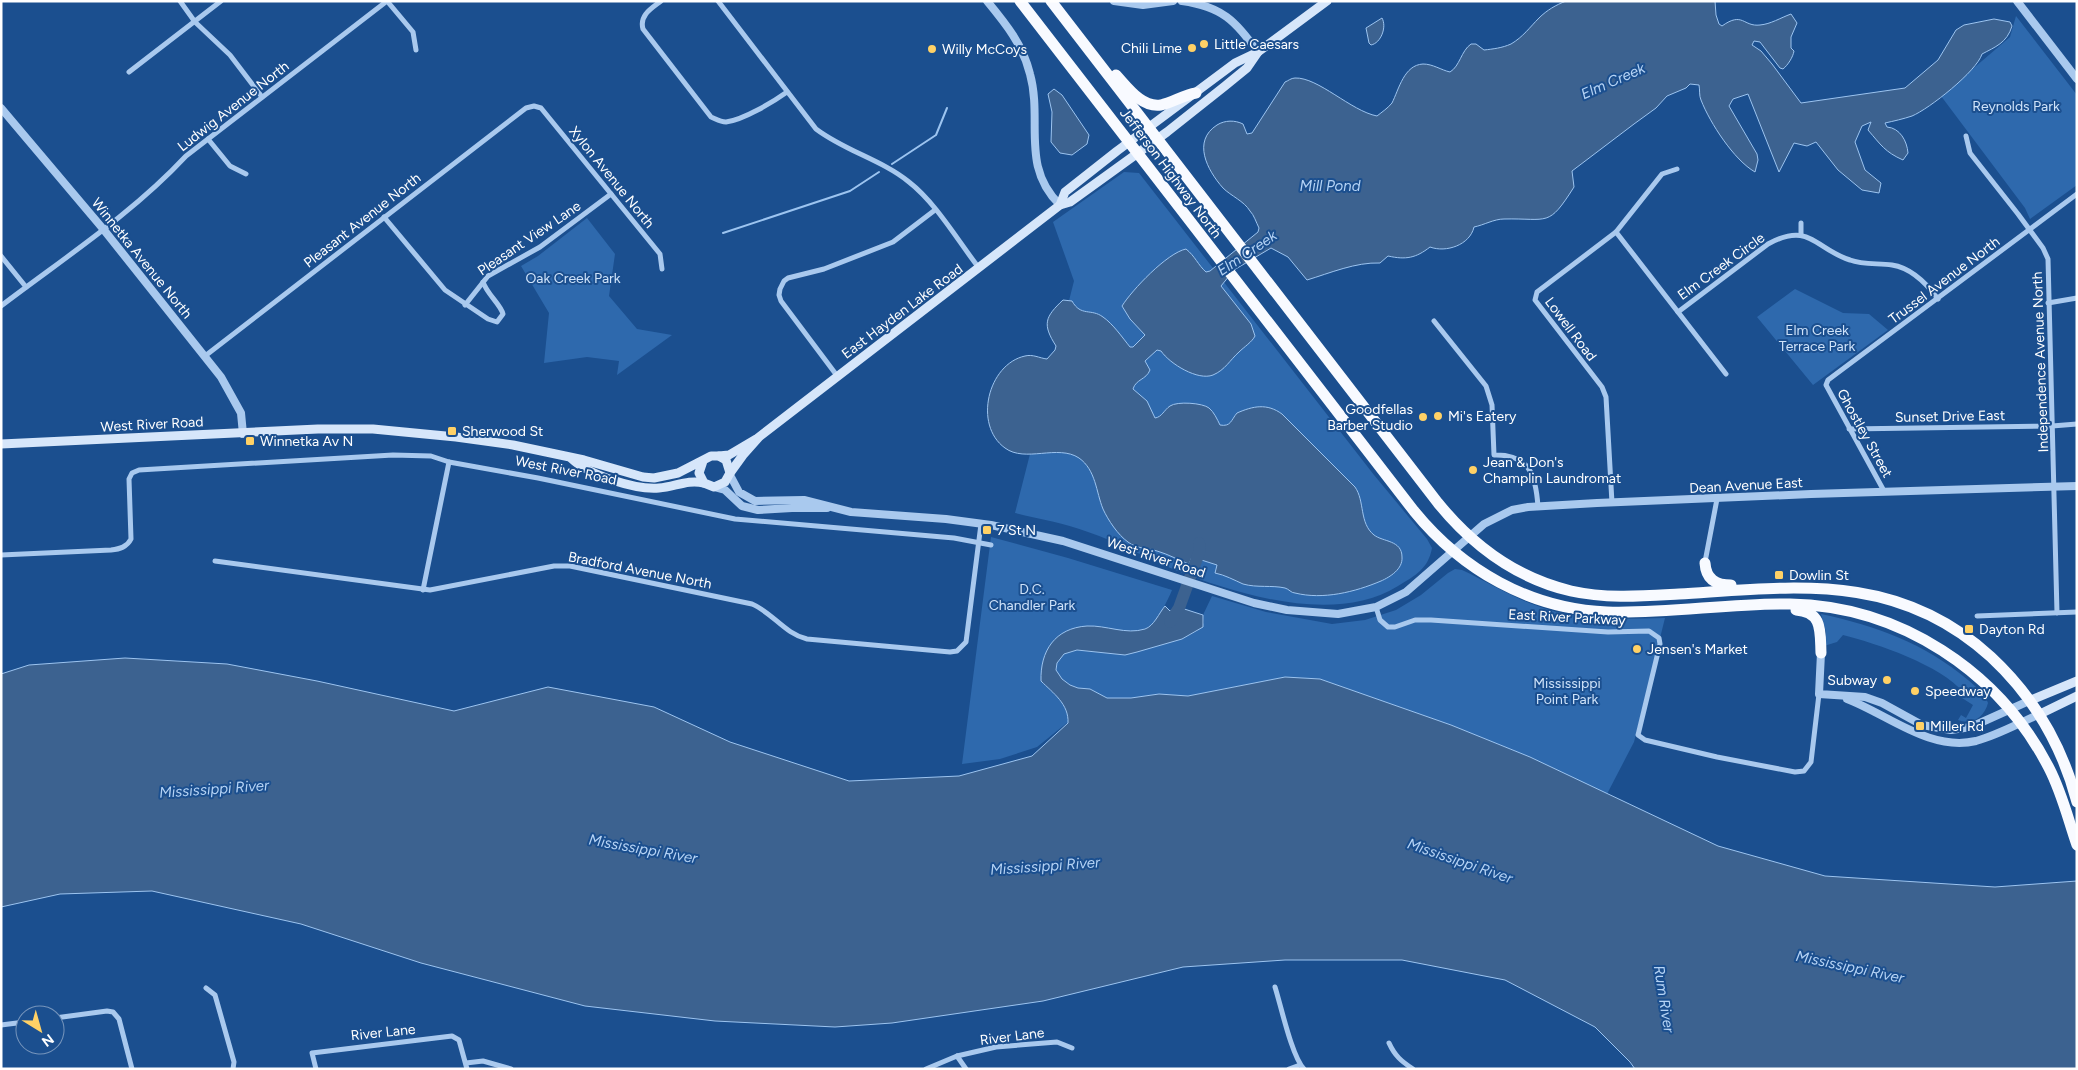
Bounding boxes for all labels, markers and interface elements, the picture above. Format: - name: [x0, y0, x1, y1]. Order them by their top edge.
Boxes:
- place label: Little Caesars: [1214, 36, 1299, 53]
- marker: Little Caesars: [1198, 38, 1210, 50]
- place label: Chili Lime: [1121, 40, 1182, 57]
- place label: Willy McCoys: [942, 41, 1027, 58]
- marker: Chili Lime: [1186, 42, 1198, 54]
- marker: Willy McCoys: [926, 43, 938, 55]
- street label: Ludwig Avenue North: [174, 57, 293, 155]
- water label: Elm Creek: [1578, 59, 1649, 103]
- park label: Reynolds Park: [1972, 98, 2060, 115]
- street label: Jefferson Highway North: [1116, 105, 1225, 242]
- street label: Xylon Avenue North: [565, 123, 658, 232]
- street label: Pleasant Avenue North: [300, 169, 424, 271]
- water label: Mill Pond: [1300, 177, 1361, 195]
- street label: Winnetka Avenue North: [88, 195, 196, 322]
- street label: Pleasant View Lane: [474, 197, 584, 279]
- water label: Elm Creek: [1214, 226, 1281, 280]
- street label: Elm Creek Circle: [1674, 229, 1768, 304]
- street label: Trussel Avenue North: [1886, 233, 2003, 328]
- street label: East Hayden Lake Road: [838, 260, 966, 362]
- park label: Oak Creek Park: [525, 270, 621, 287]
- street label: Independence Avenue North: [2029, 271, 2052, 453]
- street label: Lowell Road: [1541, 294, 1600, 365]
- park label: Elm Creek Terrace Park: [1779, 322, 1855, 355]
- street label: Ghostley Street: [1833, 386, 1896, 481]
- place label: Goodfellas Barber Studio: [1327, 401, 1413, 434]
- street label: Sunset Drive East: [1895, 407, 2005, 426]
- place label: Mi's Eatery: [1448, 408, 1517, 425]
- marker: Mi's Eatery: [1432, 410, 1444, 422]
- marker: Goodfellas Barber Studio: [1417, 411, 1429, 423]
- street label: West River Road: [100, 413, 204, 436]
- place label: Sherwood St: [462, 423, 543, 440]
- marker: Sherwood St: [446, 425, 458, 437]
- place label: Winnetka Av N: [260, 433, 353, 450]
- marker: Winnetka Av N: [244, 435, 256, 447]
- street label: West River Road: [514, 452, 618, 489]
- place label: Jean & Don's Champlin Laundromat: [1483, 454, 1621, 487]
- marker: Jean & Don's Champlin Laundromat: [1467, 464, 1479, 476]
- street label: Dean Avenue East: [1689, 474, 1803, 497]
- place label: 7 St N: [997, 522, 1036, 539]
- marker: 7 St N: [981, 524, 993, 536]
- street label: West River Road: [1104, 533, 1207, 581]
- street label: Bradford Avenue North: [567, 548, 713, 593]
- place label: Dowlin St: [1789, 567, 1849, 584]
- marker: Dowlin St: [1773, 569, 1785, 581]
- park label: D.C. Chandler Park: [989, 581, 1076, 614]
- street label: East River Parkway: [1508, 606, 1627, 629]
- place label: Dayton Rd: [1979, 621, 2045, 638]
- marker: Dayton Rd: [1963, 623, 1975, 635]
- place label: Jensen's Market: [1647, 641, 1748, 658]
- marker: Jensen's Market: [1631, 643, 1643, 655]
- place label: Subway: [1827, 672, 1878, 689]
- marker: Subway: [1881, 674, 1893, 686]
- park label: Mississippi Point Park: [1533, 675, 1601, 708]
- place label: Speedway: [1925, 683, 1991, 700]
- marker: Speedway: [1909, 685, 1921, 697]
- place label: Miller Rd: [1930, 718, 1984, 735]
- marker: Miller Rd: [1914, 720, 1926, 732]
- water label: Mississippi River: [158, 776, 270, 802]
- water label: Mississippi River: [587, 831, 700, 868]
- water label: Mississippi River: [1405, 835, 1516, 888]
- water label: Mississippi River: [989, 853, 1101, 879]
- water label: Mississippi River: [1794, 947, 1907, 987]
- water label: Rum River: [1650, 964, 1678, 1035]
- north arrow: [15, 1005, 65, 1055]
- street label: River Lane: [350, 1021, 417, 1044]
- street label: River Lane: [979, 1024, 1046, 1049]
- text: N: [38, 1030, 57, 1050]

